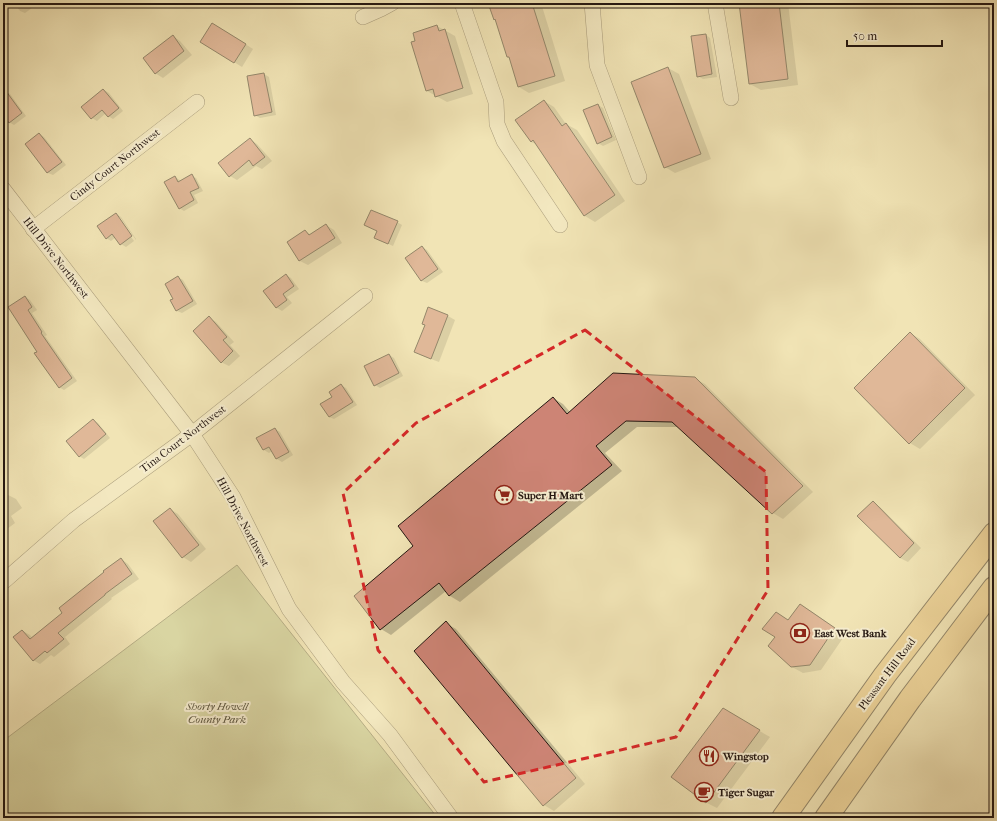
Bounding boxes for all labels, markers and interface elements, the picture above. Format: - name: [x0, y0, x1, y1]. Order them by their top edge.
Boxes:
- scale bar: [847, 22, 942, 48]
- text: 50 m: [853, 29, 877, 43]
- street label: Cindy Court Northwest: [67, 126, 163, 204]
- street label: Hill Drive Northwest: [20, 215, 92, 301]
- street label: Tina Court Northwest: [138, 402, 229, 476]
- street label: Hill Drive Northwest: [214, 475, 272, 569]
- supermarket icon: Super H Mart: [493, 484, 515, 506]
- place label: Super H Mart: [518, 489, 584, 502]
- bank icon: East West Bank: [789, 622, 811, 644]
- place label: East West Bank: [814, 627, 887, 640]
- street label: Pleasant Hill Road: [856, 635, 919, 713]
- park label: Shorty Howell County Park: [185, 700, 249, 726]
- restaurant icon: Wingstop: [698, 745, 720, 767]
- place label: Wingstop: [722, 750, 769, 763]
- cafe icon: Tiger Sugar: [693, 781, 715, 803]
- place label: Tiger Sugar: [717, 786, 775, 799]

